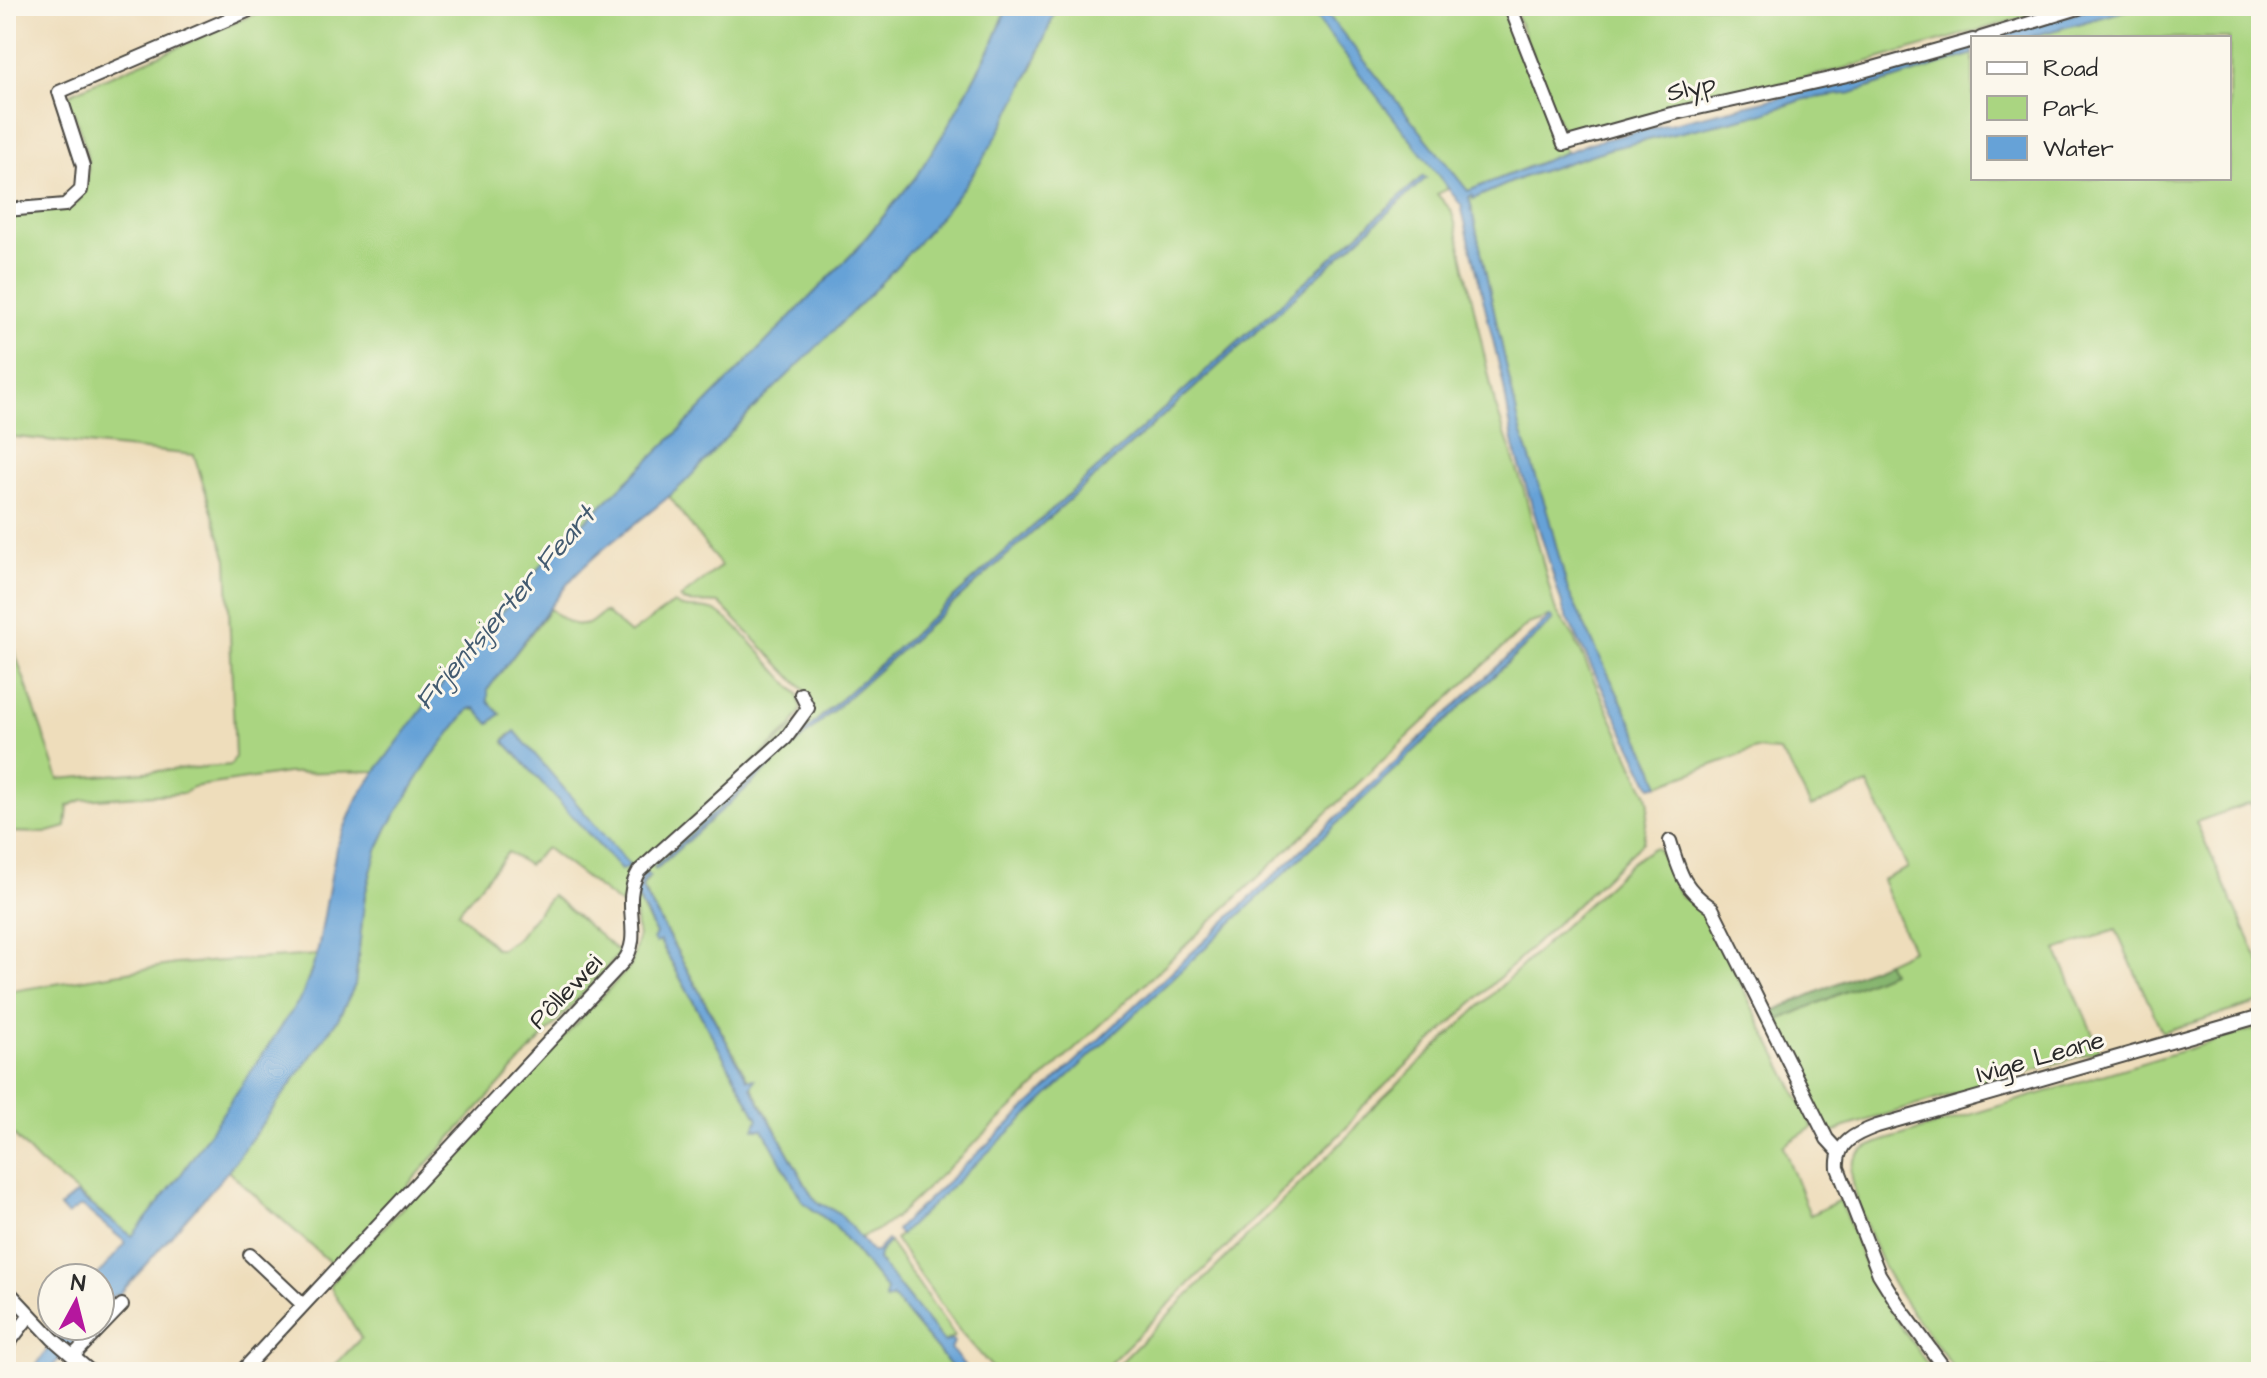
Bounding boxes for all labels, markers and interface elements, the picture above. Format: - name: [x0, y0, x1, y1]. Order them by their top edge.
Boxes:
- legend: [1971, 36, 2231, 180]
- text: Road: [2043, 52, 2098, 86]
- street label: Slyp: [1663, 65, 1720, 113]
- text: Park: [2043, 92, 2099, 126]
- text: Water: [2043, 132, 2114, 166]
- water label: Frjentsjerter Feart: [406, 496, 606, 718]
- street label: Pôllewei: [521, 946, 611, 1037]
- street label: Ivige Leane: [1972, 1022, 2109, 1094]
- north arrow: [36, 1262, 116, 1342]
- text: N: [70, 1267, 87, 1300]

